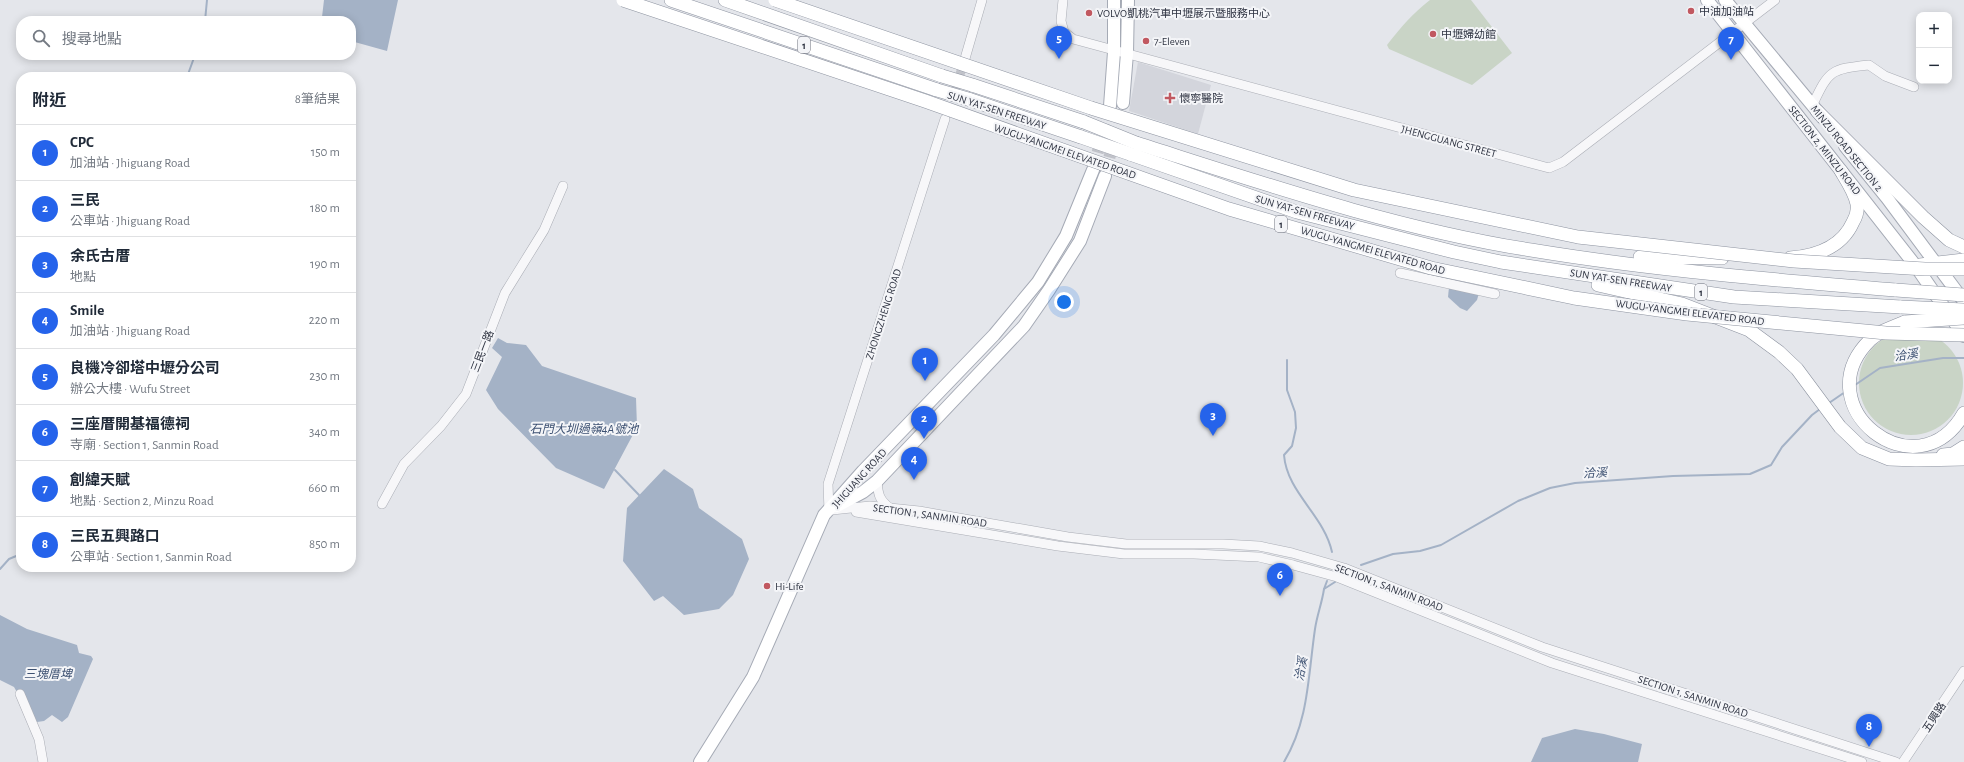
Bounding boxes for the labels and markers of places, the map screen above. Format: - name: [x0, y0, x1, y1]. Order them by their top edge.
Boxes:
- marker: 中油加油站: [1686, 6, 1696, 16]
- place label: 中油加油站: [1699, 6, 1754, 17]
- place label: VOLVO凱桃汽車中壢展示暨服務中心: [1097, 7, 1270, 19]
- marker: VOLVO凱桃汽車中壢展示暨服務中心: [1084, 8, 1094, 18]
- pin: 5: [1046, 26, 1072, 59]
- pin: 7: [1718, 27, 1744, 60]
- place label: 中壢婦幼館: [1441, 28, 1496, 40]
- marker: 中壢婦幼館: [1428, 29, 1438, 39]
- marker: 7-Eleven: [1141, 36, 1151, 46]
- place label: 7-Eleven: [1154, 36, 1190, 47]
- marker: 懷寧醫院: [1164, 92, 1176, 104]
- place label: 懷寧醫院: [1179, 92, 1223, 104]
- pin: 1: [912, 348, 938, 381]
- pin: 3: [1200, 403, 1226, 436]
- pin: 2: [911, 406, 937, 439]
- pin: 4: [901, 447, 927, 480]
- pin: 6: [1267, 563, 1293, 596]
- marker: Hi-Life: [762, 581, 772, 591]
- place label: Hi-Life: [775, 581, 804, 592]
- pin: 8: [1856, 714, 1882, 747]

